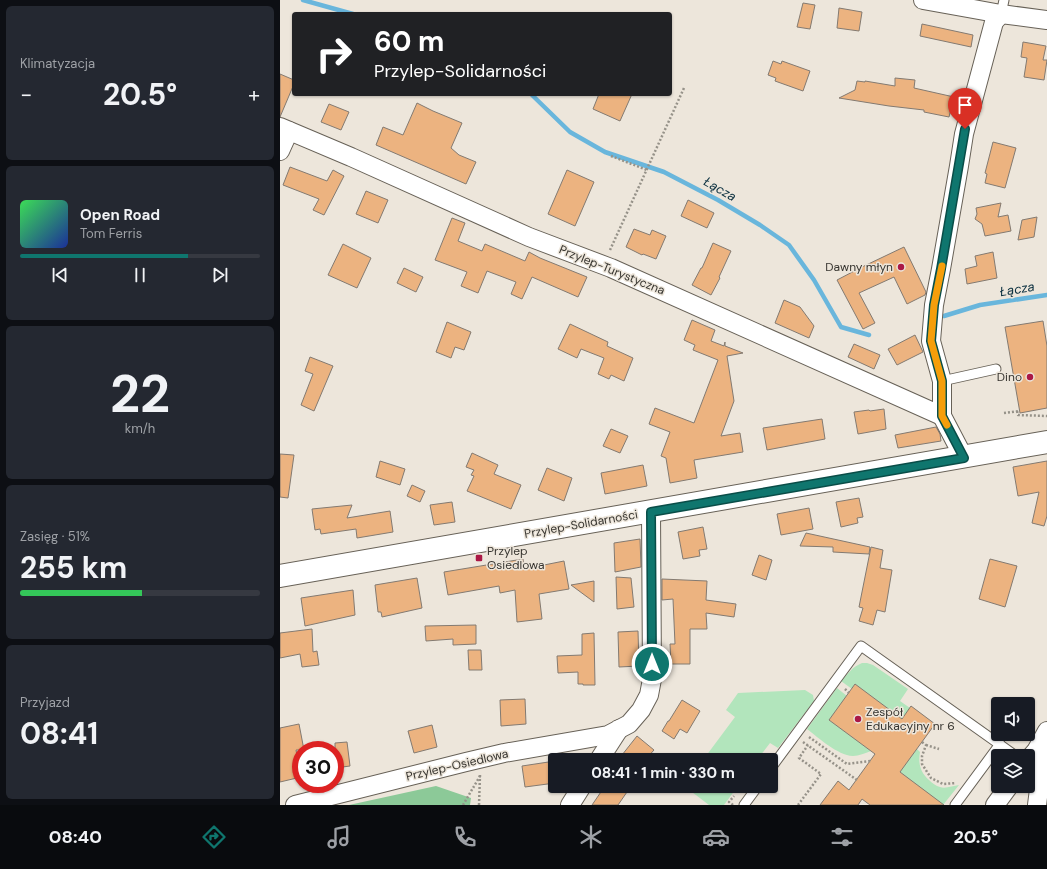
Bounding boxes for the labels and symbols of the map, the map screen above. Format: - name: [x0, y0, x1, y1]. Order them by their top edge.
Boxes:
- pin: [948, 88, 982, 129]
- water label: Łącza: [701, 173, 739, 205]
- street label: Przylep-Turystyczna: [557, 241, 667, 299]
- place label: Dawny młyn: [825, 259, 893, 275]
- marker: Dawny młyn: [896, 262, 906, 272]
- water label: Łącza: [998, 278, 1036, 300]
- place label: Dino: [997, 369, 1022, 385]
- marker: Dino: [1025, 372, 1035, 382]
- street label: Przylep-Solidarności: [523, 506, 639, 542]
- place label: Przylep Osiedlowa: [487, 543, 545, 573]
- marker: Przylep Osiedlowa: [474, 553, 484, 563]
- position arrow: [631, 643, 673, 685]
- place label: Zespół Edukacyjny nr 6: [866, 704, 955, 734]
- marker: Zespół Edukacyjny nr 6: [853, 714, 863, 724]
- speed limit sign: 30: [292, 741, 344, 793]
- street label: Przylep-Osiedlowa: [404, 745, 510, 785]

